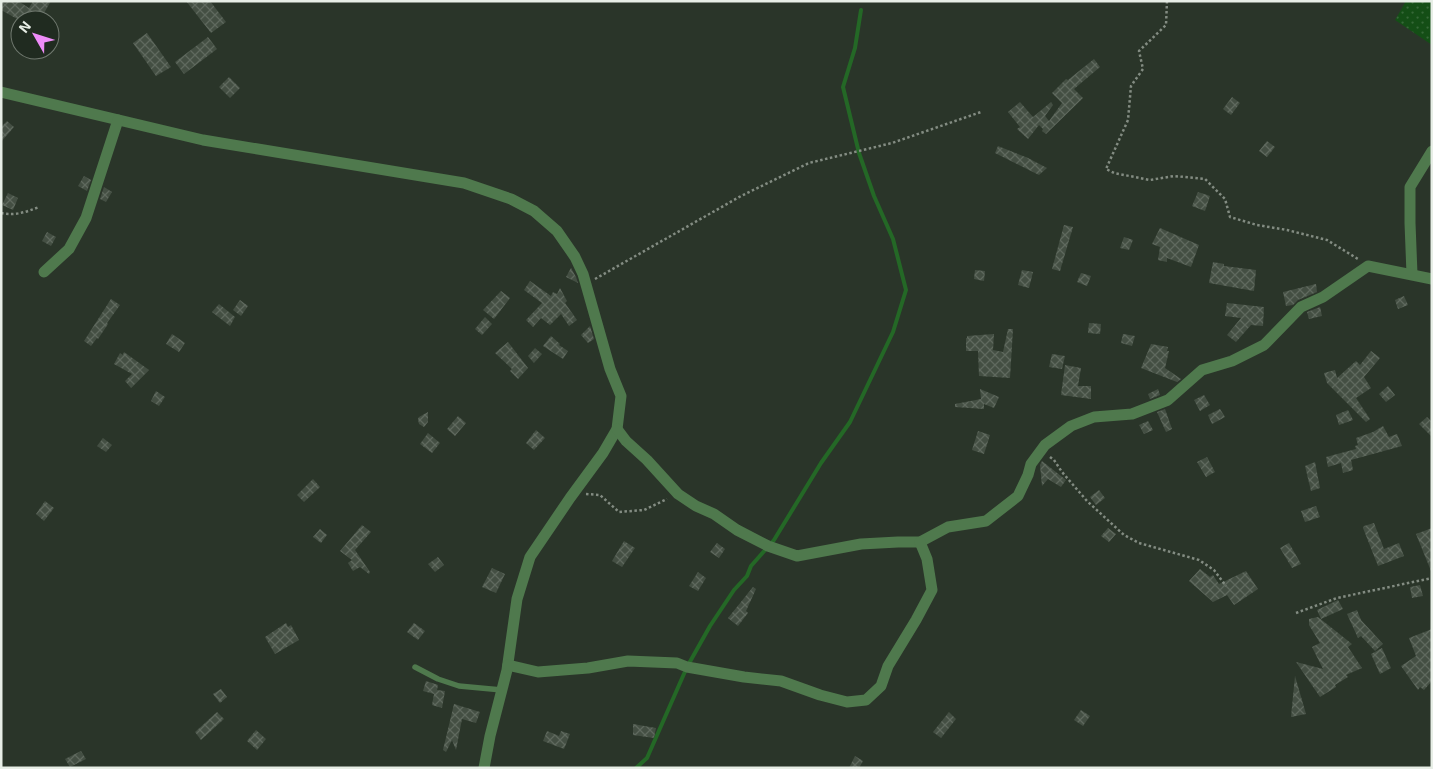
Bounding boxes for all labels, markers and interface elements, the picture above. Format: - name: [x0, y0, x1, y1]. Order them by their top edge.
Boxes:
- north arrow: [10, 10, 60, 60]
- text: N: [15, 17, 34, 36]

